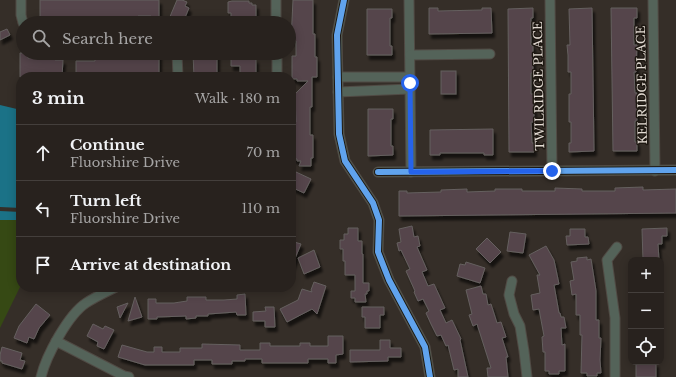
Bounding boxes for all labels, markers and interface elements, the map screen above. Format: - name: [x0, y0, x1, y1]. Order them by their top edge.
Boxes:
- search box: [16, 16, 296, 60]
- street label: TWILRIDGE PLACE: [530, 21, 547, 151]
- street label: KELRIDGE PLACE: [633, 25, 650, 145]
- icon: search: [30, 27, 52, 49]
- text: Search here: [62, 29, 153, 48]
- route start: [401, 74, 419, 92]
- text: 3 min: [32, 88, 85, 109]
- text: Walk · 180 m: [195, 90, 280, 107]
- text: Continue: [70, 135, 145, 154]
- icon: ahead: [32, 142, 54, 164]
- text: 70 m: [247, 144, 280, 161]
- text: Fluorshire Drive: [70, 154, 180, 171]
- route end: [543, 162, 561, 180]
- text: Turn left: [70, 191, 141, 210]
- icon: left: [32, 198, 54, 220]
- text: 110 m: [241, 200, 280, 217]
- text: Fluorshire Drive: [70, 210, 180, 227]
- icon: arrive: [32, 254, 54, 276]
- text: Arrive at destination: [70, 255, 231, 274]
- map controls: [628, 257, 664, 365]
- button: +: [628, 257, 664, 293]
- button: −: [628, 293, 664, 329]
- button: locate: [628, 329, 664, 365]

